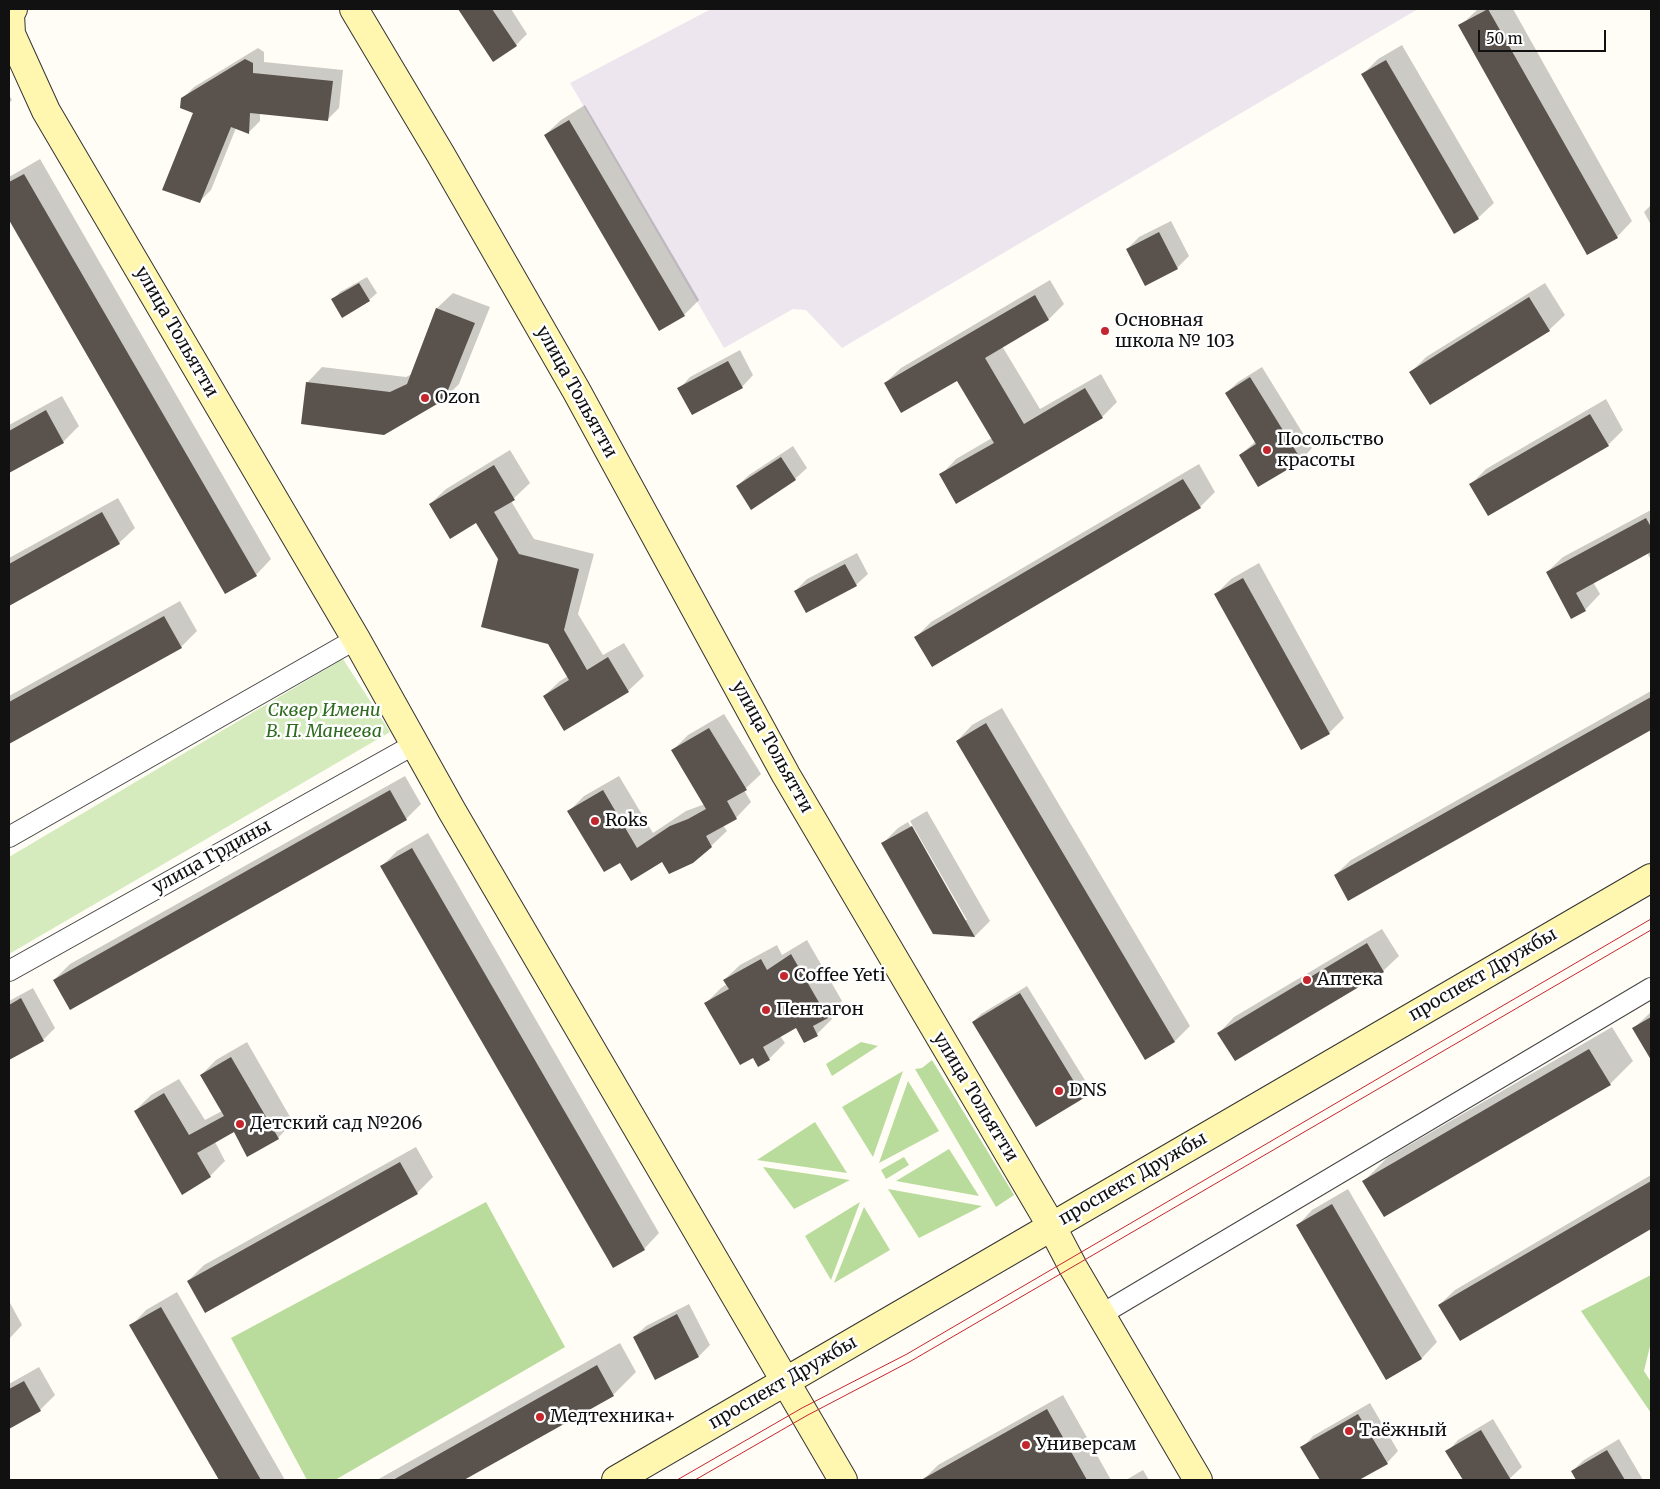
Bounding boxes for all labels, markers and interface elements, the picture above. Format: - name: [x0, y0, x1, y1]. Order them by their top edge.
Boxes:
- scale bar: [1480, 20, 1608, 52]
- text: 50 m: [1486, 29, 1523, 48]
- street label: улица Тольятти: [130, 263, 222, 401]
- place label: Основная школа № 103: [1115, 310, 1235, 352]
- street label: улица Тольятти: [531, 322, 621, 462]
- marker: Основная школа № 103: [1099, 325, 1111, 337]
- place label: Ozon: [435, 387, 480, 409]
- marker: Ozon: [419, 392, 431, 404]
- place label: Посольство красоты: [1277, 429, 1384, 472]
- marker: Посольство красоты: [1261, 444, 1273, 456]
- street label: улица Тольятти: [727, 677, 817, 817]
- park label: Сквер Имени В. П. Манеева: [266, 700, 382, 742]
- place label: Roks: [605, 810, 648, 832]
- street label: улица Грдины: [149, 815, 275, 899]
- marker: Roks: [589, 815, 601, 827]
- street label: проспект Дружбы: [1405, 924, 1561, 1026]
- place label: Coffee Yeti: [794, 965, 886, 987]
- place label: Аптека: [1317, 969, 1383, 991]
- marker: Coffee Yeti: [778, 970, 790, 982]
- marker: Аптека: [1301, 974, 1313, 986]
- place label: Пентагон: [776, 999, 864, 1021]
- marker: Пентагон: [760, 1004, 772, 1016]
- street label: улица Тольятти: [928, 1028, 1022, 1166]
- place label: DNS: [1069, 1080, 1107, 1102]
- marker: DNS: [1053, 1085, 1065, 1097]
- place label: Детский сад №206: [250, 1113, 422, 1135]
- marker: Детский сад №206: [234, 1118, 246, 1130]
- street label: проспект Дружбы: [1055, 1128, 1211, 1230]
- street label: проспект Дружбы: [705, 1332, 861, 1434]
- place label: Медтехника+: [550, 1406, 676, 1428]
- marker: Медтехника+: [534, 1411, 546, 1423]
- place label: Таёжный: [1359, 1420, 1447, 1442]
- marker: Таёжный: [1343, 1425, 1355, 1437]
- place label: Универсам: [1036, 1434, 1136, 1456]
- marker: Универсам: [1020, 1439, 1032, 1451]

